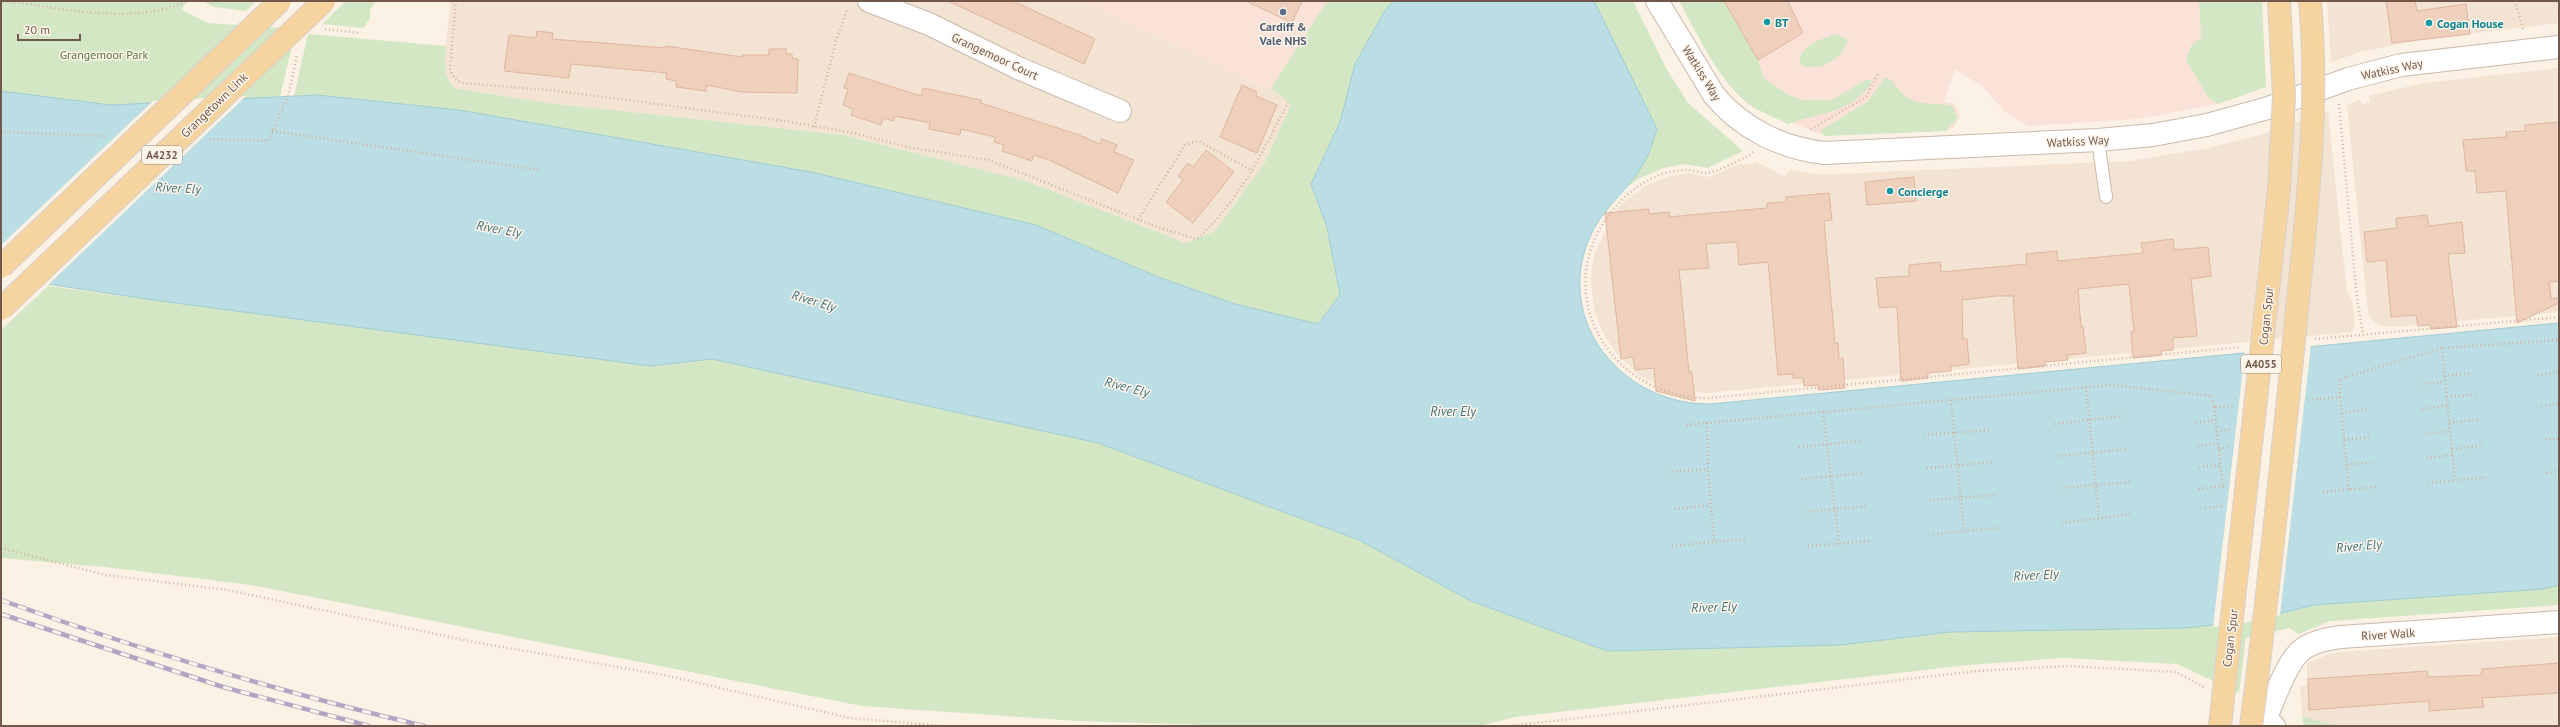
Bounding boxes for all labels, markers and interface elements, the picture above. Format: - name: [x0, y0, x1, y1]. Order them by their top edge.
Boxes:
- marker: Cardiff & Vale NHS: [1278, 7, 1288, 17]
- place label: BT: [1775, 15, 1789, 30]
- scale bar: [18, 16, 80, 42]
- place label: Cogan House: [2437, 16, 2504, 31]
- marker: BT: [1762, 17, 1772, 27]
- marker: Cogan House: [2424, 18, 2434, 28]
- place label: Cardiff & Vale NHS: [1258, 19, 1307, 48]
- text: 20 m: [24, 22, 50, 37]
- street label: Grangemoor Court: [949, 29, 1041, 83]
- street label: Watkiss Way: [1679, 43, 1725, 104]
- park label: Grangemoor Park: [60, 47, 148, 62]
- street label: Watkiss Way: [2360, 55, 2425, 83]
- street label: Grangetown Link: [177, 69, 251, 141]
- street label: Watkiss Way: [2046, 132, 2110, 150]
- road number: A4232: [142, 146, 182, 164]
- water label: River Ely: [155, 178, 203, 198]
- place label: Concierge: [1898, 184, 1949, 199]
- marker: Concierge: [1885, 186, 1895, 196]
- water label: River Ely: [475, 217, 524, 242]
- water label: River Ely: [790, 286, 840, 316]
- street label: Cogan Spur: [2255, 286, 2277, 346]
- road number: A4055: [2241, 355, 2281, 373]
- water label: River Ely: [1103, 373, 1153, 401]
- water label: River Ely: [1430, 403, 1477, 420]
- water label: River Ely: [2335, 535, 2384, 556]
- water label: River Ely: [2013, 565, 2061, 585]
- water label: River Ely: [1691, 598, 1738, 616]
- street label: Cogan Spur: [2219, 608, 2241, 668]
- street label: River Walk: [2361, 625, 2416, 643]

